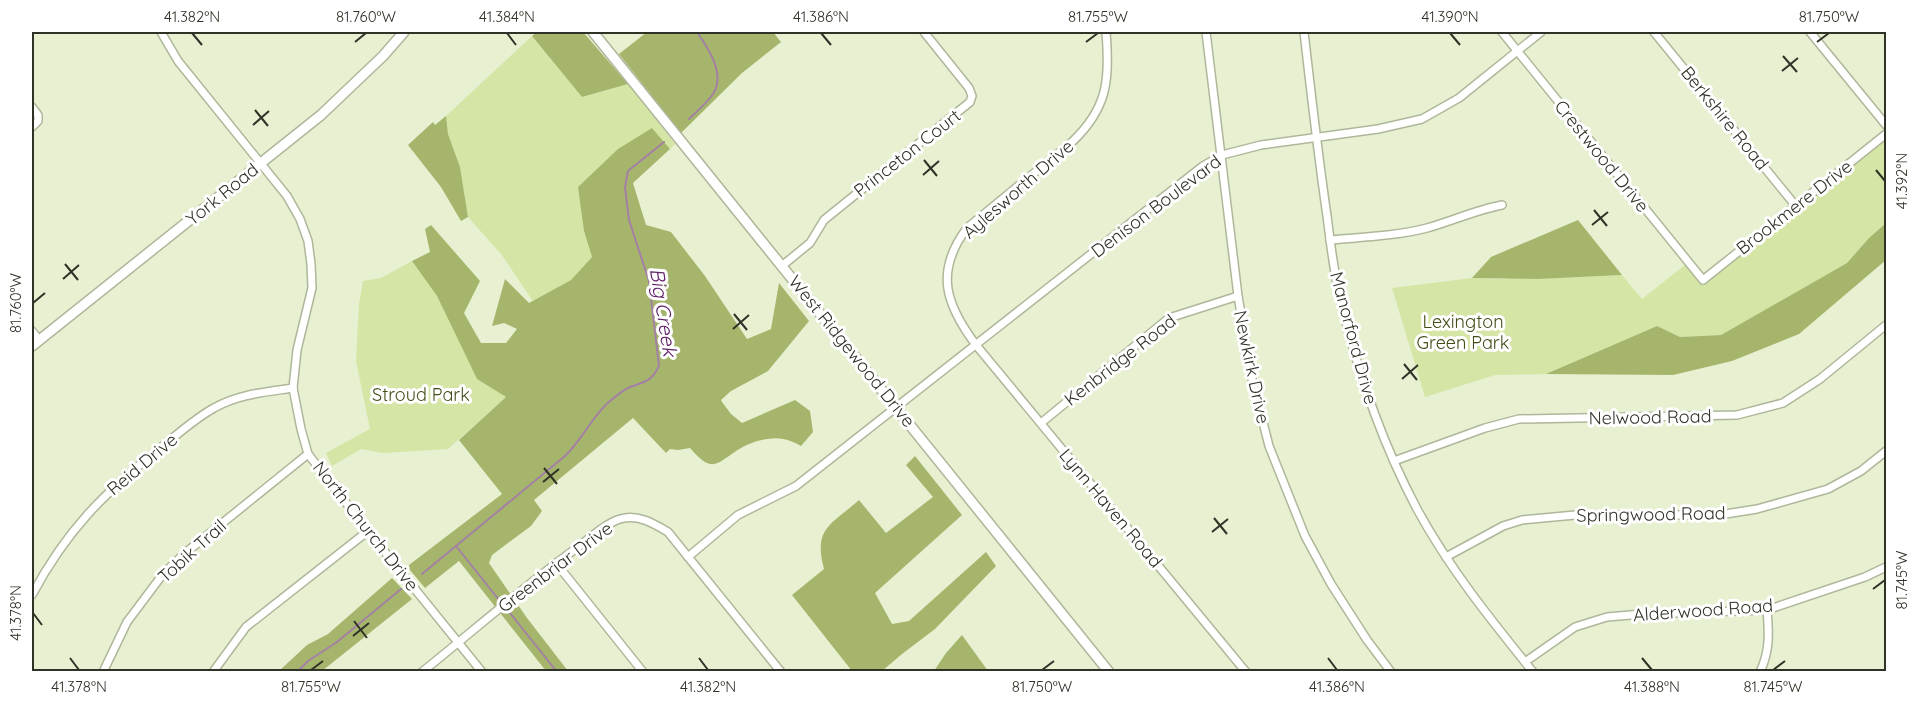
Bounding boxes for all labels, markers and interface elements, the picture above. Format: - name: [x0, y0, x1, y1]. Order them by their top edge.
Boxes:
- text: 41.382°N: [164, 7, 220, 26]
- text: 81.760°W: [336, 7, 397, 26]
- text: 41.384°N: [479, 7, 535, 26]
- text: 41.386°N: [793, 7, 849, 26]
- text: 81.755°W: [1068, 7, 1128, 26]
- text: 41.390°N: [1421, 7, 1479, 26]
- text: 81.750°W: [1799, 7, 1860, 26]
- street label: Berkshire Road: [1676, 61, 1774, 175]
- street label: Crestwood Drive: [1550, 95, 1654, 217]
- street label: Princeton Court: [849, 104, 965, 202]
- street label: Aylesworth Drive: [958, 134, 1078, 244]
- street label: Denison Boulevard: [1086, 150, 1226, 262]
- text: 41.392°N: [1892, 153, 1911, 209]
- street label: Brookmere Drive: [1731, 154, 1857, 260]
- street label: York Road: [181, 158, 263, 230]
- water label: Big Creek: [645, 266, 684, 360]
- street label: Manorford Drive: [1325, 269, 1383, 407]
- street label: West Ridgewood Drive: [784, 270, 920, 432]
- text: 81.760°W: [6, 272, 25, 333]
- street label: Newkirk Drive: [1229, 308, 1275, 426]
- street label: Kenbridge Road: [1060, 309, 1180, 411]
- park label: Lexington Green Park: [1417, 310, 1509, 354]
- park label: Stroud Park: [372, 383, 470, 406]
- street label: Nelwood Road: [1588, 404, 1712, 430]
- street label: Reid Drive: [102, 428, 182, 500]
- street label: Lynn Haven Road: [1055, 444, 1167, 572]
- street label: North Church Drive: [308, 456, 424, 596]
- street label: Springwood Road: [1576, 501, 1726, 527]
- street label: Tobik Trail: [153, 514, 231, 588]
- street label: Greenbriar Drive: [493, 516, 617, 618]
- text: 81.745°W: [1892, 550, 1911, 610]
- text: 41.378°N: [6, 585, 25, 641]
- street label: Alderwood Road: [1632, 594, 1774, 626]
- text: 41.378°N: [51, 677, 107, 696]
- text: 81.755°W: [281, 677, 341, 696]
- text: 41.382°N: [680, 677, 736, 696]
- text: 81.750°W: [1012, 677, 1073, 696]
- text: 41.386°N: [1309, 677, 1365, 696]
- text: 41.388°N: [1624, 677, 1680, 696]
- text: 81.745°W: [1743, 677, 1803, 696]

